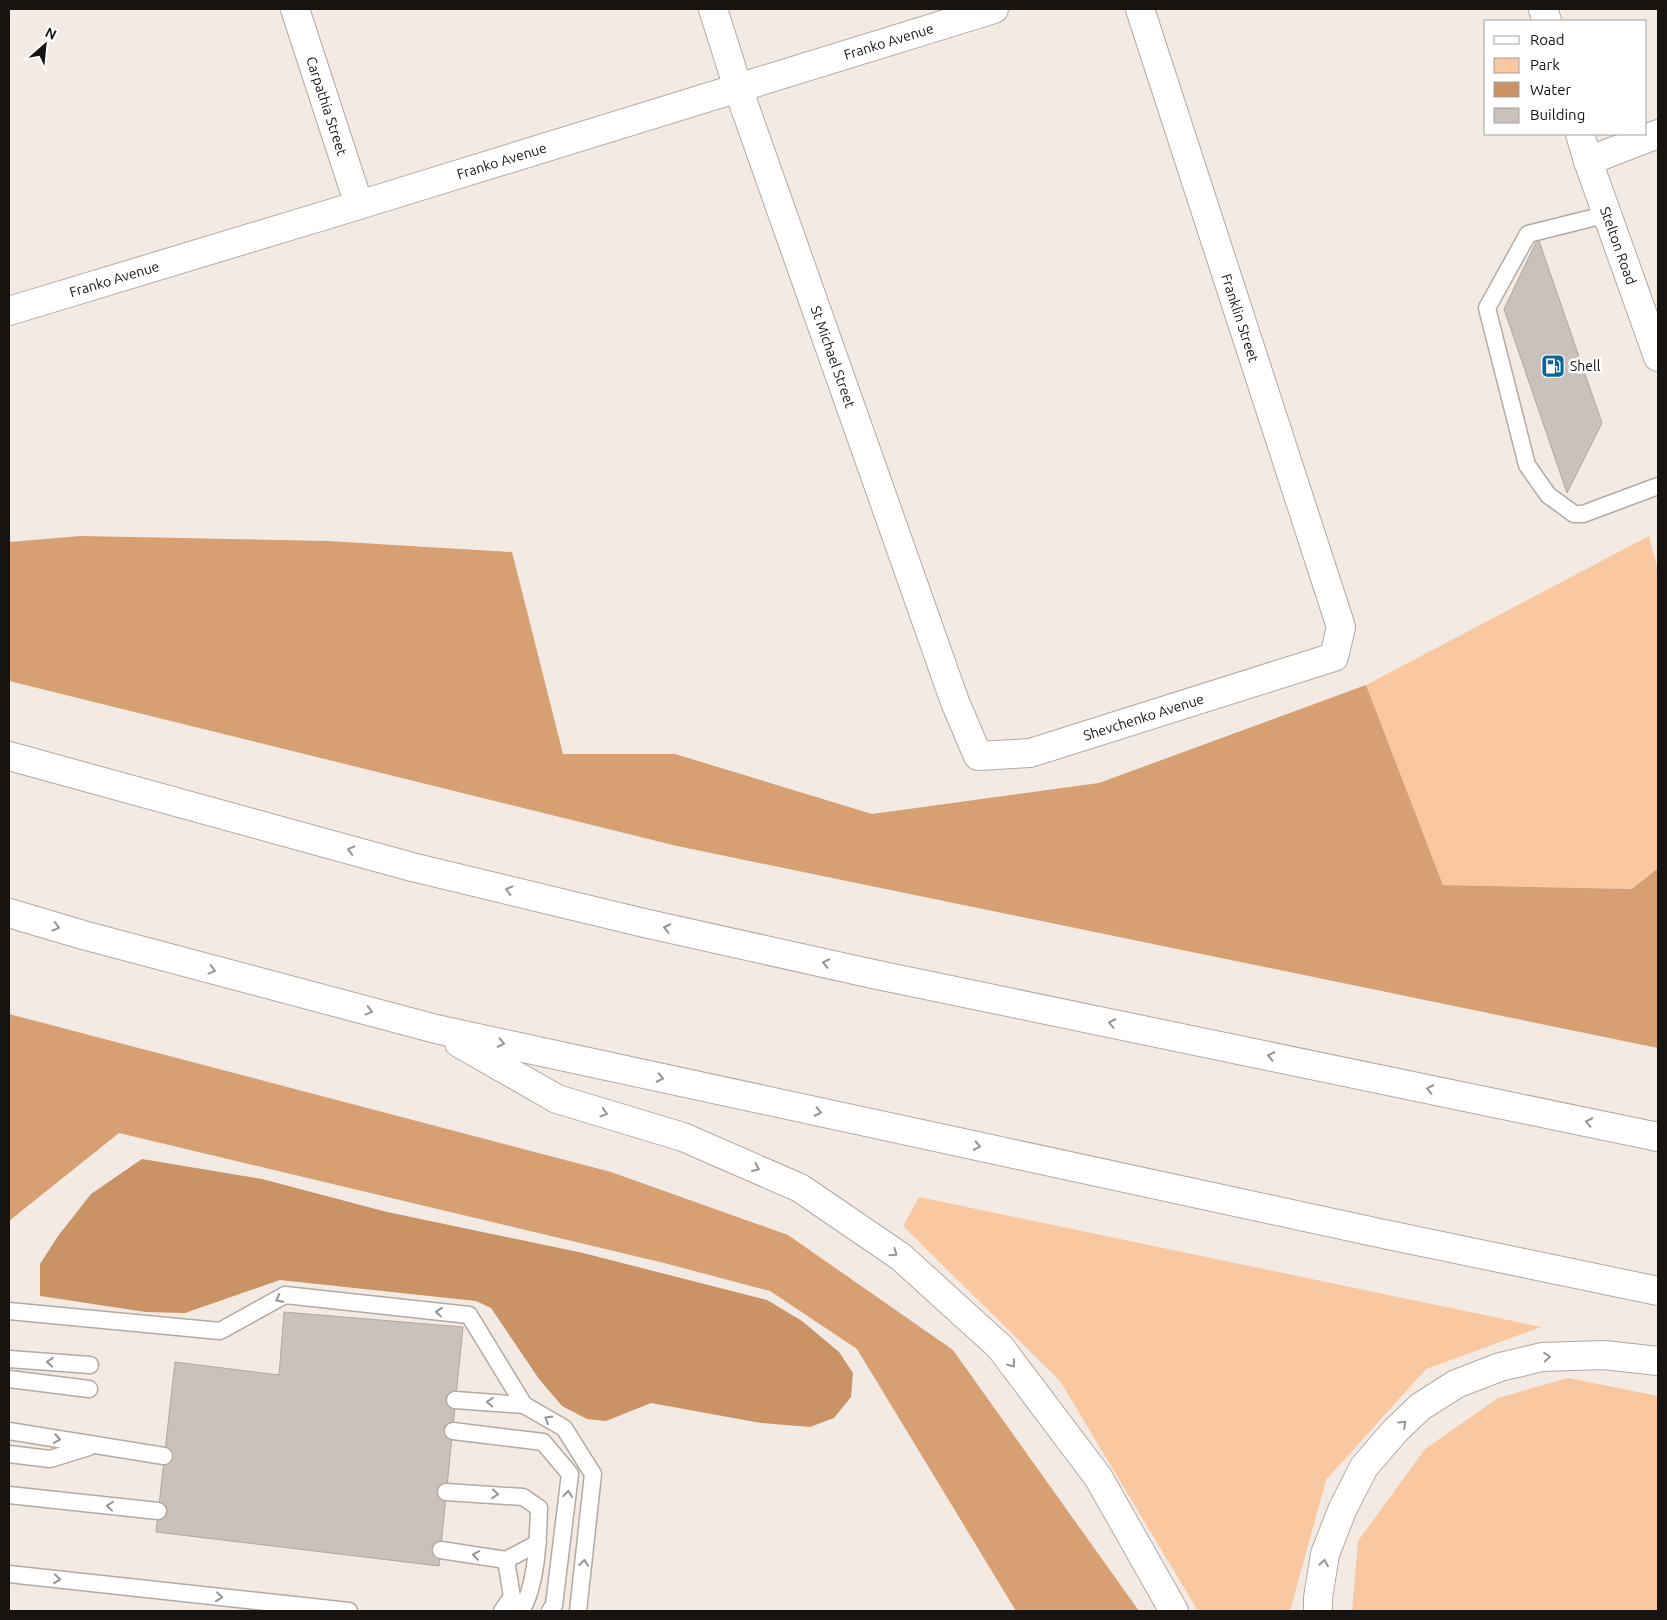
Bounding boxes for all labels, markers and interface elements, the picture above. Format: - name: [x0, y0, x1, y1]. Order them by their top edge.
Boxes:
- north arrow: [20, 20, 70, 70]
- street label: Franko Avenue: [842, 20, 935, 63]
- legend: [1484, 20, 1647, 135]
- text: N: [43, 24, 59, 43]
- text: Road: [1530, 31, 1565, 48]
- street label: Carpathia Street: [303, 55, 350, 158]
- text: Park: [1530, 56, 1560, 73]
- text: Water: [1530, 81, 1571, 98]
- text: Building: [1530, 106, 1585, 123]
- street label: Franko Avenue: [455, 140, 548, 182]
- street label: Stelton Road: [1597, 205, 1639, 287]
- street label: Franko Avenue: [67, 258, 161, 300]
- street label: Franklin Street: [1218, 272, 1262, 365]
- street label: St Michael Street: [808, 304, 859, 410]
- fuel station icon: Shell: [1540, 353, 1566, 379]
- place label: Shell: [1570, 358, 1601, 374]
- street label: Shevchenko Avenue: [1081, 691, 1206, 744]
- one-way arrow: [348, 846, 356, 856]
- one-way arrow: [504, 885, 513, 896]
- one-way arrow: [51, 921, 59, 931]
- one-way arrow: [662, 923, 671, 934]
- one-way arrow: [821, 959, 830, 969]
- one-way arrow: [208, 964, 216, 974]
- one-way arrow: [365, 1006, 373, 1016]
- one-way arrow: [1107, 1019, 1116, 1029]
- one-way arrow: [496, 1037, 505, 1048]
- one-way arrow: [1267, 1052, 1275, 1062]
- one-way arrow: [655, 1072, 664, 1082]
- one-way arrow: [1426, 1085, 1435, 1095]
- one-way arrow: [814, 1106, 823, 1117]
- one-way arrow: [599, 1108, 607, 1118]
- one-way arrow: [1585, 1118, 1594, 1128]
- one-way arrow: [973, 1140, 982, 1151]
- one-way arrow: [751, 1162, 760, 1173]
- one-way arrow: [889, 1247, 898, 1256]
- one-way arrow: [275, 1293, 284, 1303]
- one-way arrow: [435, 1307, 443, 1318]
- one-way arrow: [1544, 1352, 1552, 1363]
- one-way arrow: [45, 1357, 53, 1368]
- one-way arrow: [1007, 1358, 1015, 1367]
- one-way arrow: [485, 1397, 493, 1408]
- one-way arrow: [544, 1415, 553, 1425]
- one-way arrow: [1397, 1421, 1406, 1430]
- one-way arrow: [52, 1434, 61, 1444]
- one-way arrow: [491, 1489, 499, 1500]
- one-way arrow: [562, 1490, 572, 1499]
- one-way arrow: [105, 1501, 113, 1512]
- one-way arrow: [472, 1551, 481, 1561]
- one-way arrow: [578, 1559, 589, 1567]
- one-way arrow: [1318, 1559, 1328, 1567]
- one-way arrow: [54, 1573, 62, 1584]
- one-way arrow: [215, 1591, 223, 1602]

